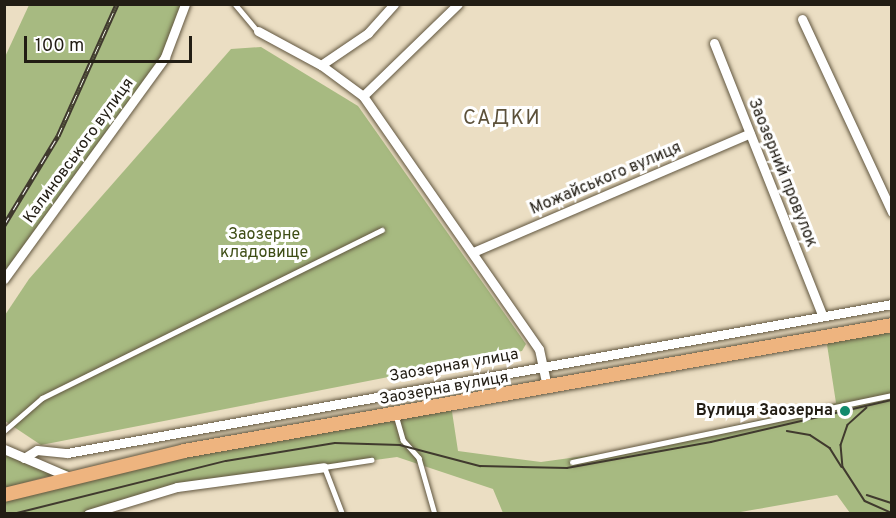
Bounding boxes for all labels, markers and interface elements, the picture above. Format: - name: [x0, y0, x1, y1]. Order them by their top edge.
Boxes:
- scale bar: [27, 24, 195, 62]
- text: 100 m: [35, 35, 84, 58]
- street label: Калиновського вулиця: [20, 75, 138, 227]
- street label: Заозерний провулок: [743, 96, 821, 250]
- district label: САДКИ: [463, 107, 541, 131]
- street label: Можайського вулиця: [528, 138, 684, 220]
- park label: Заозерне кладовище: [220, 225, 308, 263]
- street label: Заозерная улица: [388, 345, 520, 387]
- street label: Заозерна вулиця: [378, 368, 510, 410]
- place label: Вулиця Заозерна: [696, 401, 833, 421]
- marker: Вулиця Заозерна: [838, 404, 852, 418]

